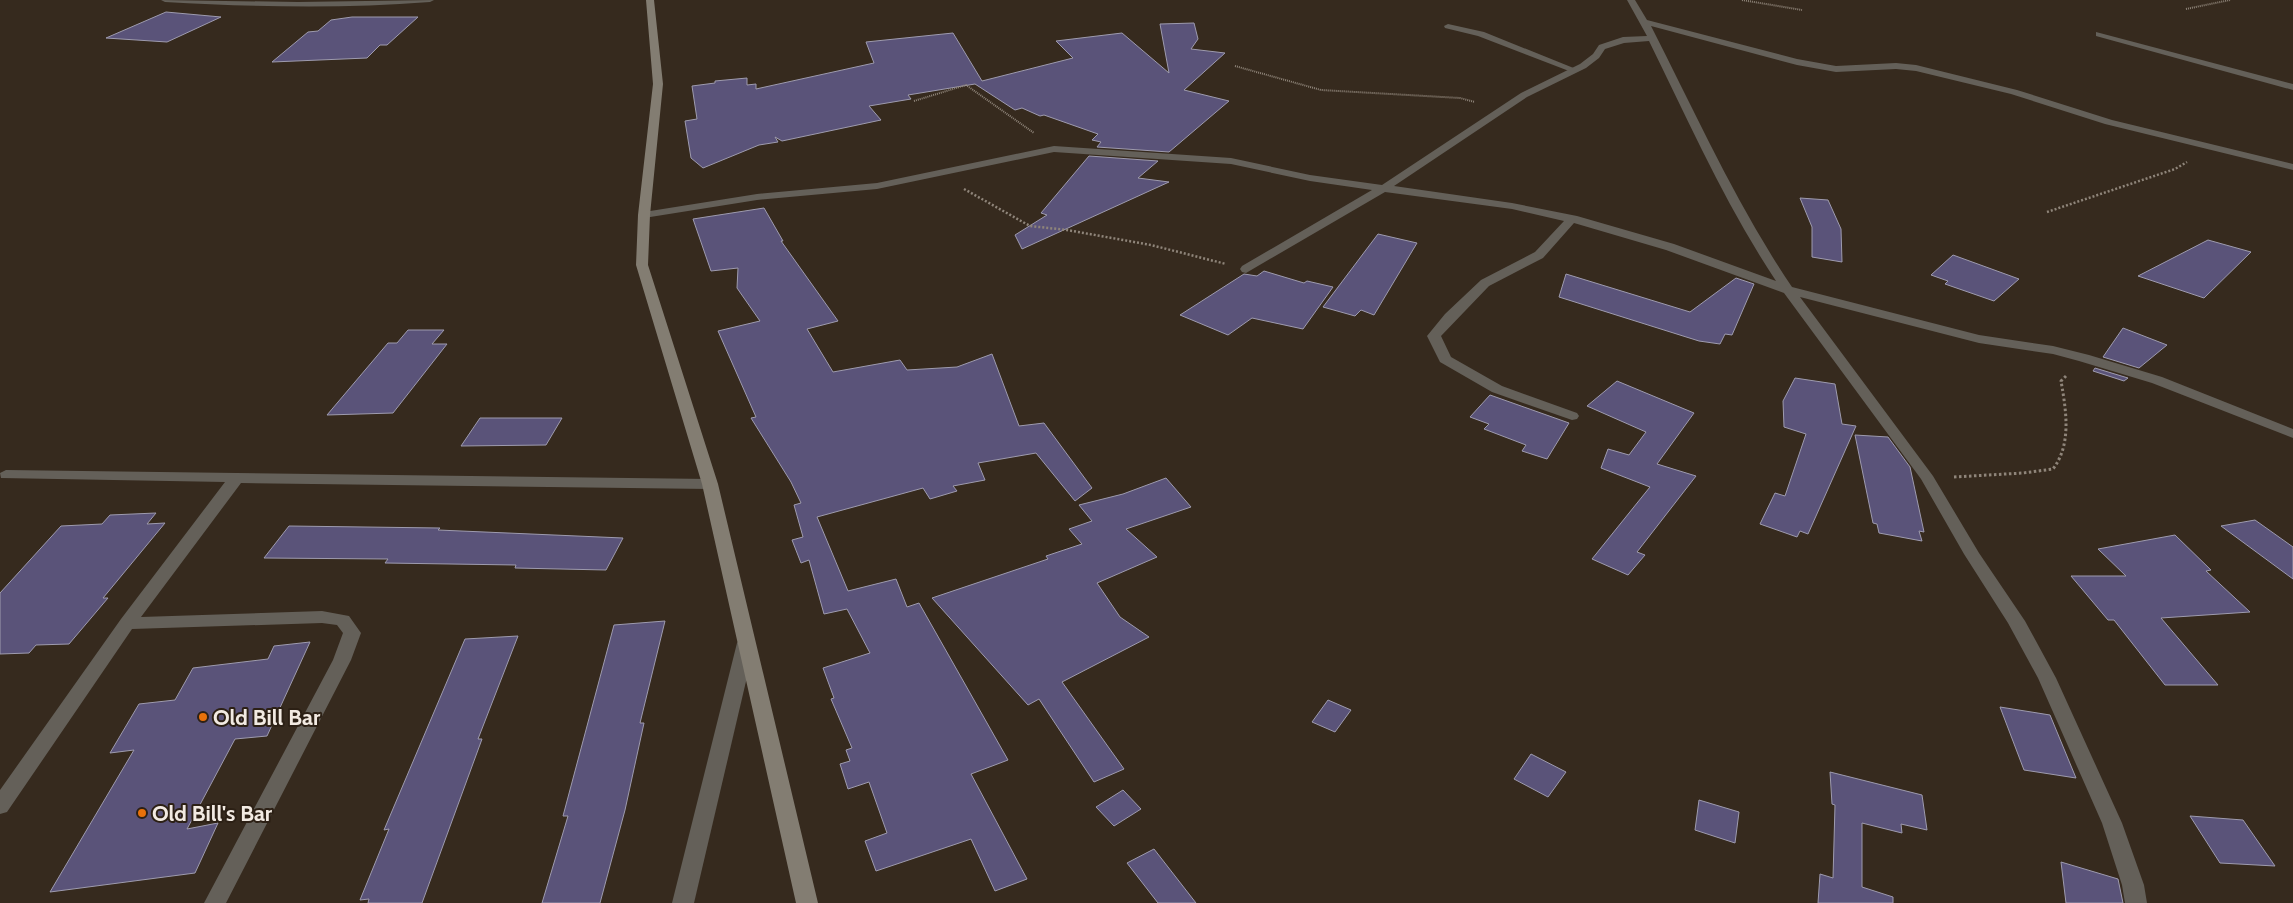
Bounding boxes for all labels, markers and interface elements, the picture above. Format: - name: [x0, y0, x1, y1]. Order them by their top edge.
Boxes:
- place label: Old Bill Bar: [213, 704, 321, 731]
- marker: Old Bill Bar: [197, 711, 209, 723]
- place label: Old Bill's Bar: [152, 800, 273, 827]
- marker: Old Bill's Bar: [136, 807, 148, 819]

